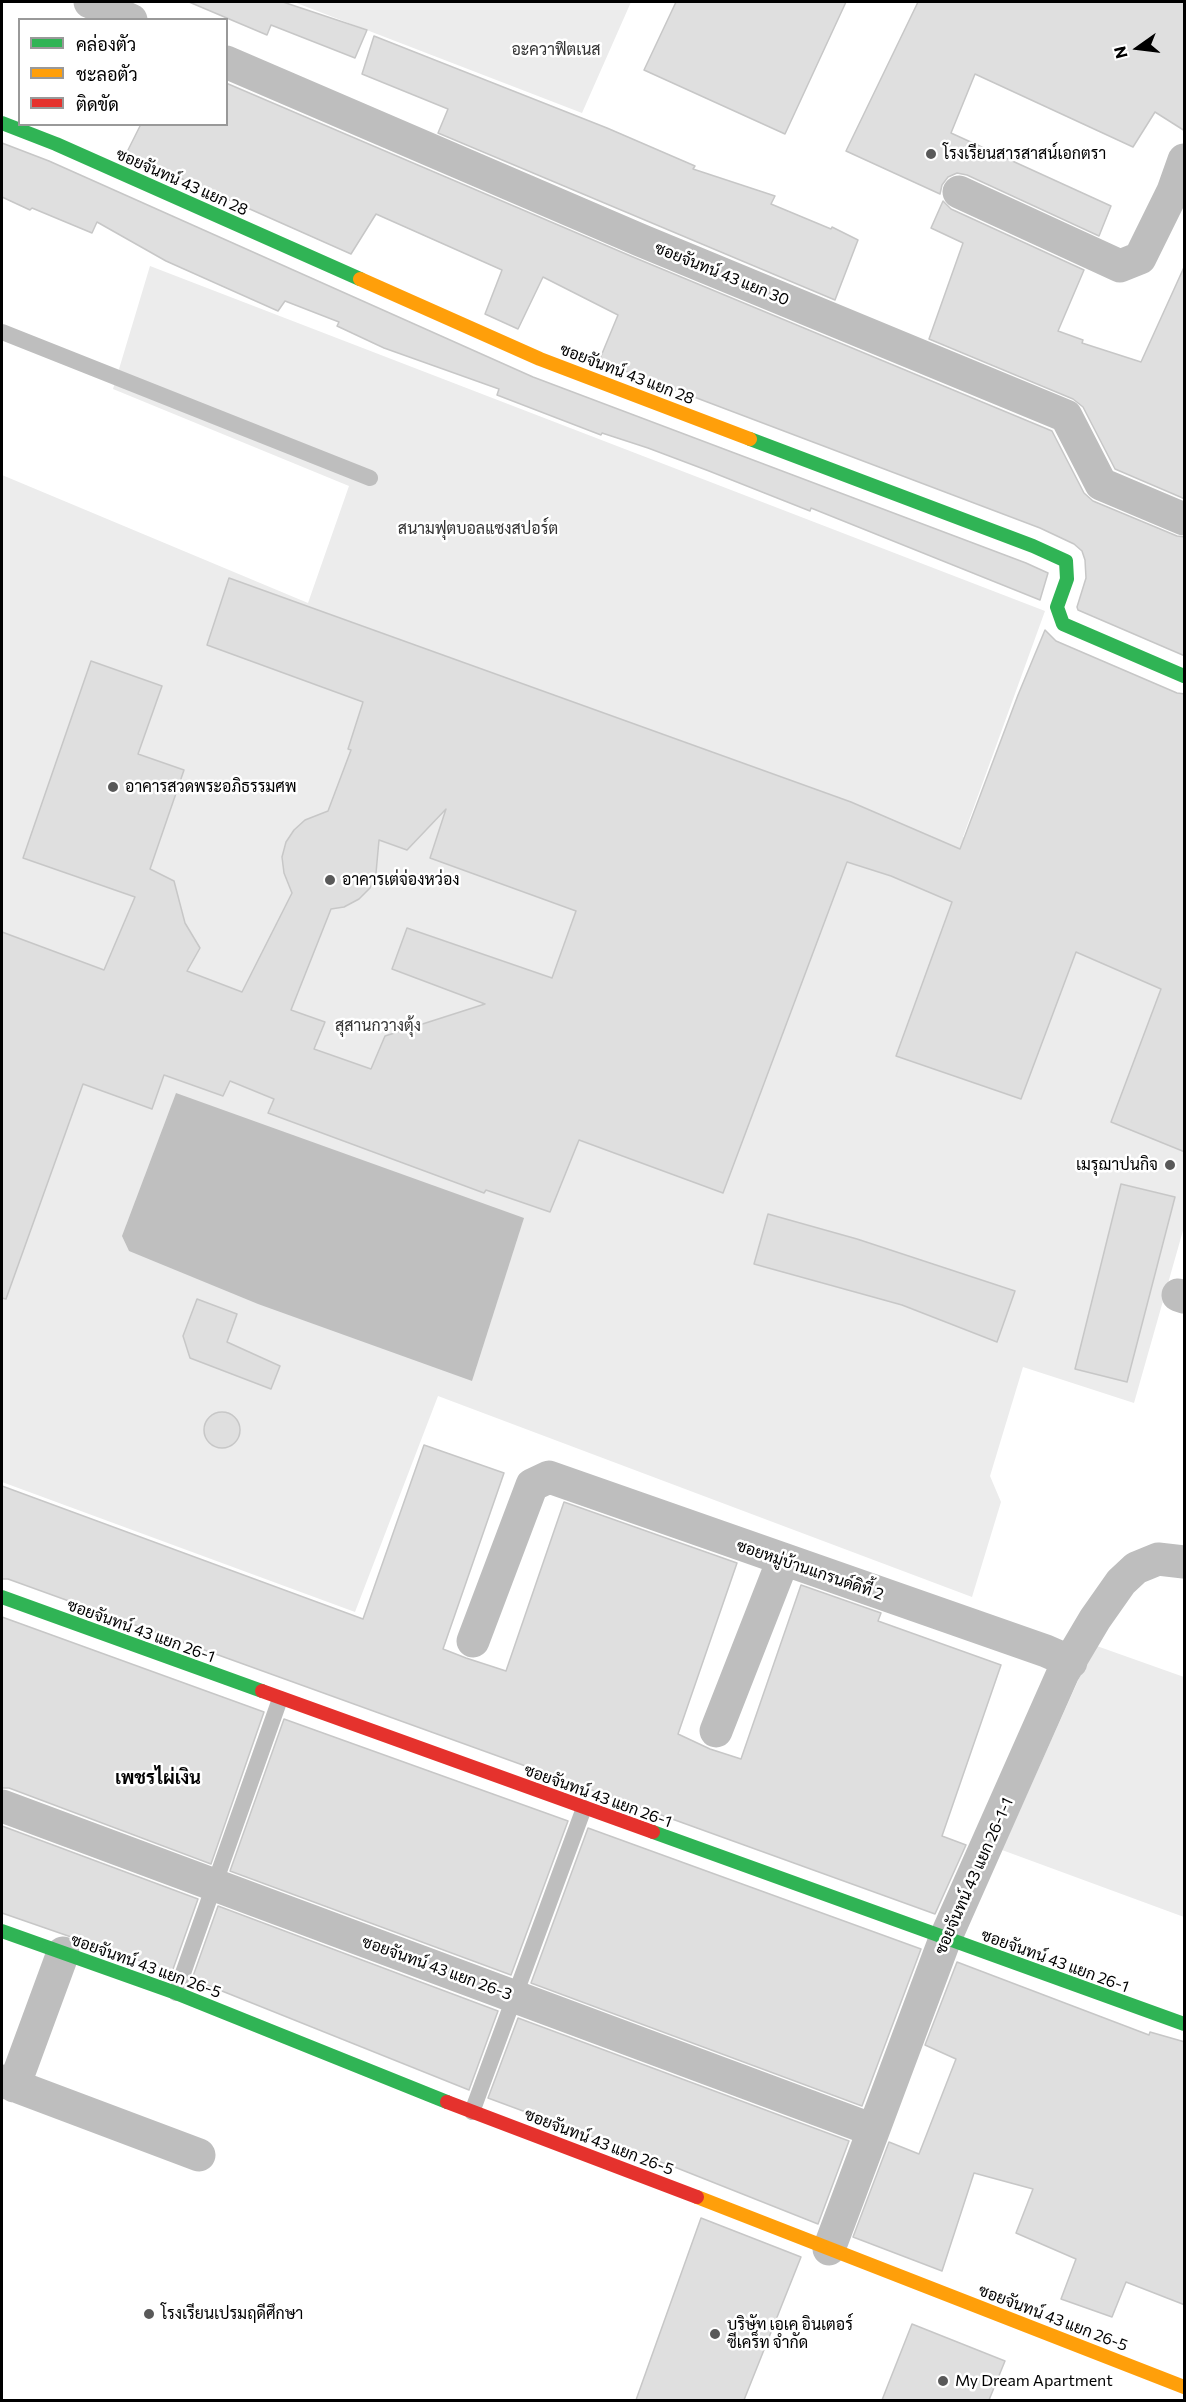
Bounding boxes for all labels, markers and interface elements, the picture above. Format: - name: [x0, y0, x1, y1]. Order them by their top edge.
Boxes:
- legend: [18, 18, 228, 126]
- north arrow: [1108, 18, 1168, 78]
- text: คล่องตัว: [76, 33, 136, 55]
- park label: อะควาฟิตเนส: [511, 40, 601, 60]
- text: N: [1109, 44, 1131, 61]
- text: ชะลอตัว: [76, 63, 138, 85]
- text: ติดขัด: [76, 93, 119, 115]
- street label: ซอยจันทน์ 43 แยก 28: [113, 144, 251, 220]
- place label: โรงเรียนสารสาสน์เอกตรา: [943, 144, 1106, 164]
- marker: โรงเรียนสารสาสน์เอกตรา: [924, 147, 938, 161]
- street label: ซอยจันทน์ 43 แยก 30: [652, 238, 792, 310]
- street label: ซอยจันทน์ 43 แยก 28: [557, 340, 697, 408]
- park label: สนามฟุตบอลแซงสปอร์ต: [398, 519, 558, 539]
- place label: อาคารสวดพระอภิธรรมศพ: [125, 777, 296, 797]
- marker: อาคารสวดพระอภิธรรมศพ: [106, 780, 120, 794]
- place label: อาคารเต่จ่องหว่อง: [342, 870, 460, 890]
- marker: อาคารเต่จ่องหว่อง: [323, 873, 337, 887]
- park label: สุสานกวางตุ้ง: [335, 1016, 421, 1036]
- place label: เมรุฌาปนกิจ: [1076, 1155, 1158, 1175]
- marker: เมรุฌาปนกิจ: [1163, 1158, 1177, 1172]
- street label: ซอยหมู่บ้านแกรนด์ดิที้ 2: [734, 1536, 886, 1604]
- street label: ซอยจันทน์ 43 แยก 26-1: [64, 1595, 218, 1667]
- street label: ซอยจันทน์ 43 แยก 26-1: [521, 1760, 675, 1832]
- district label: เพชรไผ่เงิน: [115, 1767, 201, 1789]
- street label: ซอยจันทน์ 43 แยก 26-1-1: [931, 1795, 1017, 1957]
- street label: ซอยจันทน์ 43 แยก 26-1: [978, 1925, 1132, 1997]
- street label: ซอยจันทน์ 43 แยก 26-5: [68, 1930, 224, 2002]
- street label: ซอยจันทน์ 43 แยก 26-3: [359, 1932, 515, 2004]
- street label: ซอยจันทน์ 43 แยก 26-5: [522, 2105, 676, 2179]
- street label: ซอยจันทน์ 43 แยก 26-5: [976, 2281, 1130, 2355]
- place label: โรงเรียนเปรมฤดีศึกษา: [161, 2304, 303, 2324]
- marker: โรงเรียนเปรมฤดีศึกษา: [142, 2307, 156, 2321]
- place label: บริษัท เอเค อินเตอร์ ซีเคร็ท จำกัด: [727, 2315, 853, 2353]
- marker: บริษัท เอเค อินเตอร์ ซีเคร็ท จำกัด: [708, 2327, 722, 2341]
- place label: My Dream Apartment: [955, 2371, 1113, 2391]
- marker: My Dream Apartment: [936, 2374, 950, 2388]

